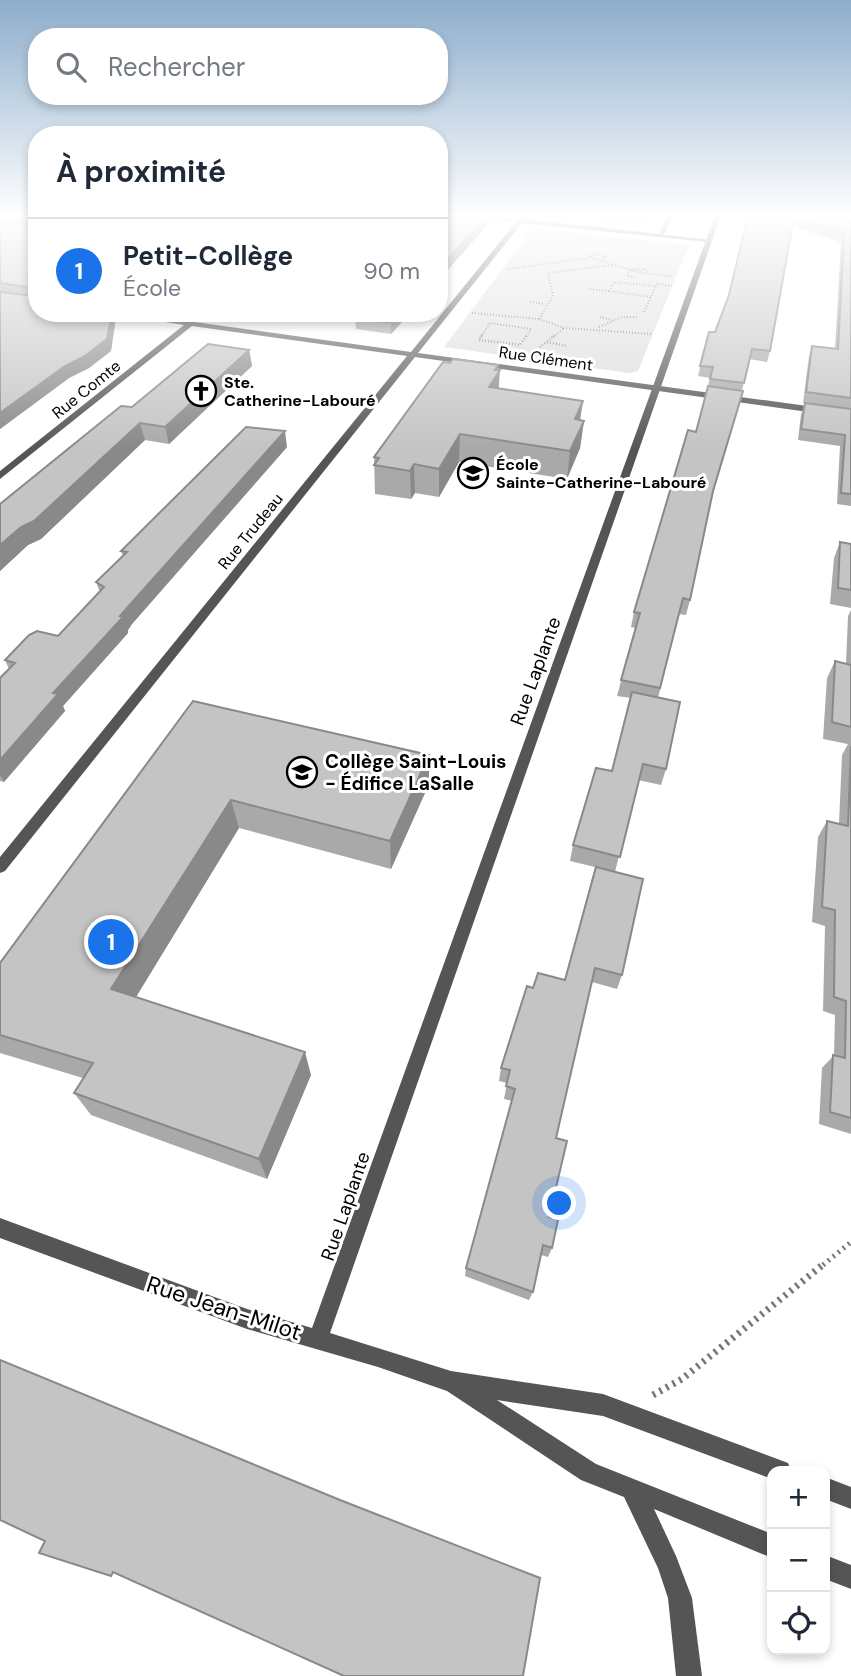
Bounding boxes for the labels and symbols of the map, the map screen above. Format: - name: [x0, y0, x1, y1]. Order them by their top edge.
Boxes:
- street label: Rue Clément: [497, 341, 594, 376]
- street label: Rue Comte: [48, 355, 125, 423]
- place label: Ste. Catherine-Labouré: [224, 372, 376, 411]
- church icon: Ste. Catherine-Labouré: [184, 374, 218, 408]
- place label: École Sainte-Catherine-Labouré: [496, 454, 707, 493]
- school or university icon: École Sainte-Catherine-Labouré: [456, 456, 490, 490]
- street label: Rue Trudeau: [213, 489, 288, 574]
- street label: Rue Laplante: [504, 613, 567, 729]
- place label: Collège Saint-Louis - Édifice LaSalle: [325, 749, 506, 796]
- school or university icon: Collège Saint-Louis - Édifice LaSalle: [285, 755, 319, 789]
- pin: 1: [88, 916, 134, 968]
- street label: Rue Laplante: [315, 1148, 376, 1264]
- your location: [542, 1186, 576, 1220]
- street label: Rue Jean-Milot: [143, 1269, 305, 1347]

